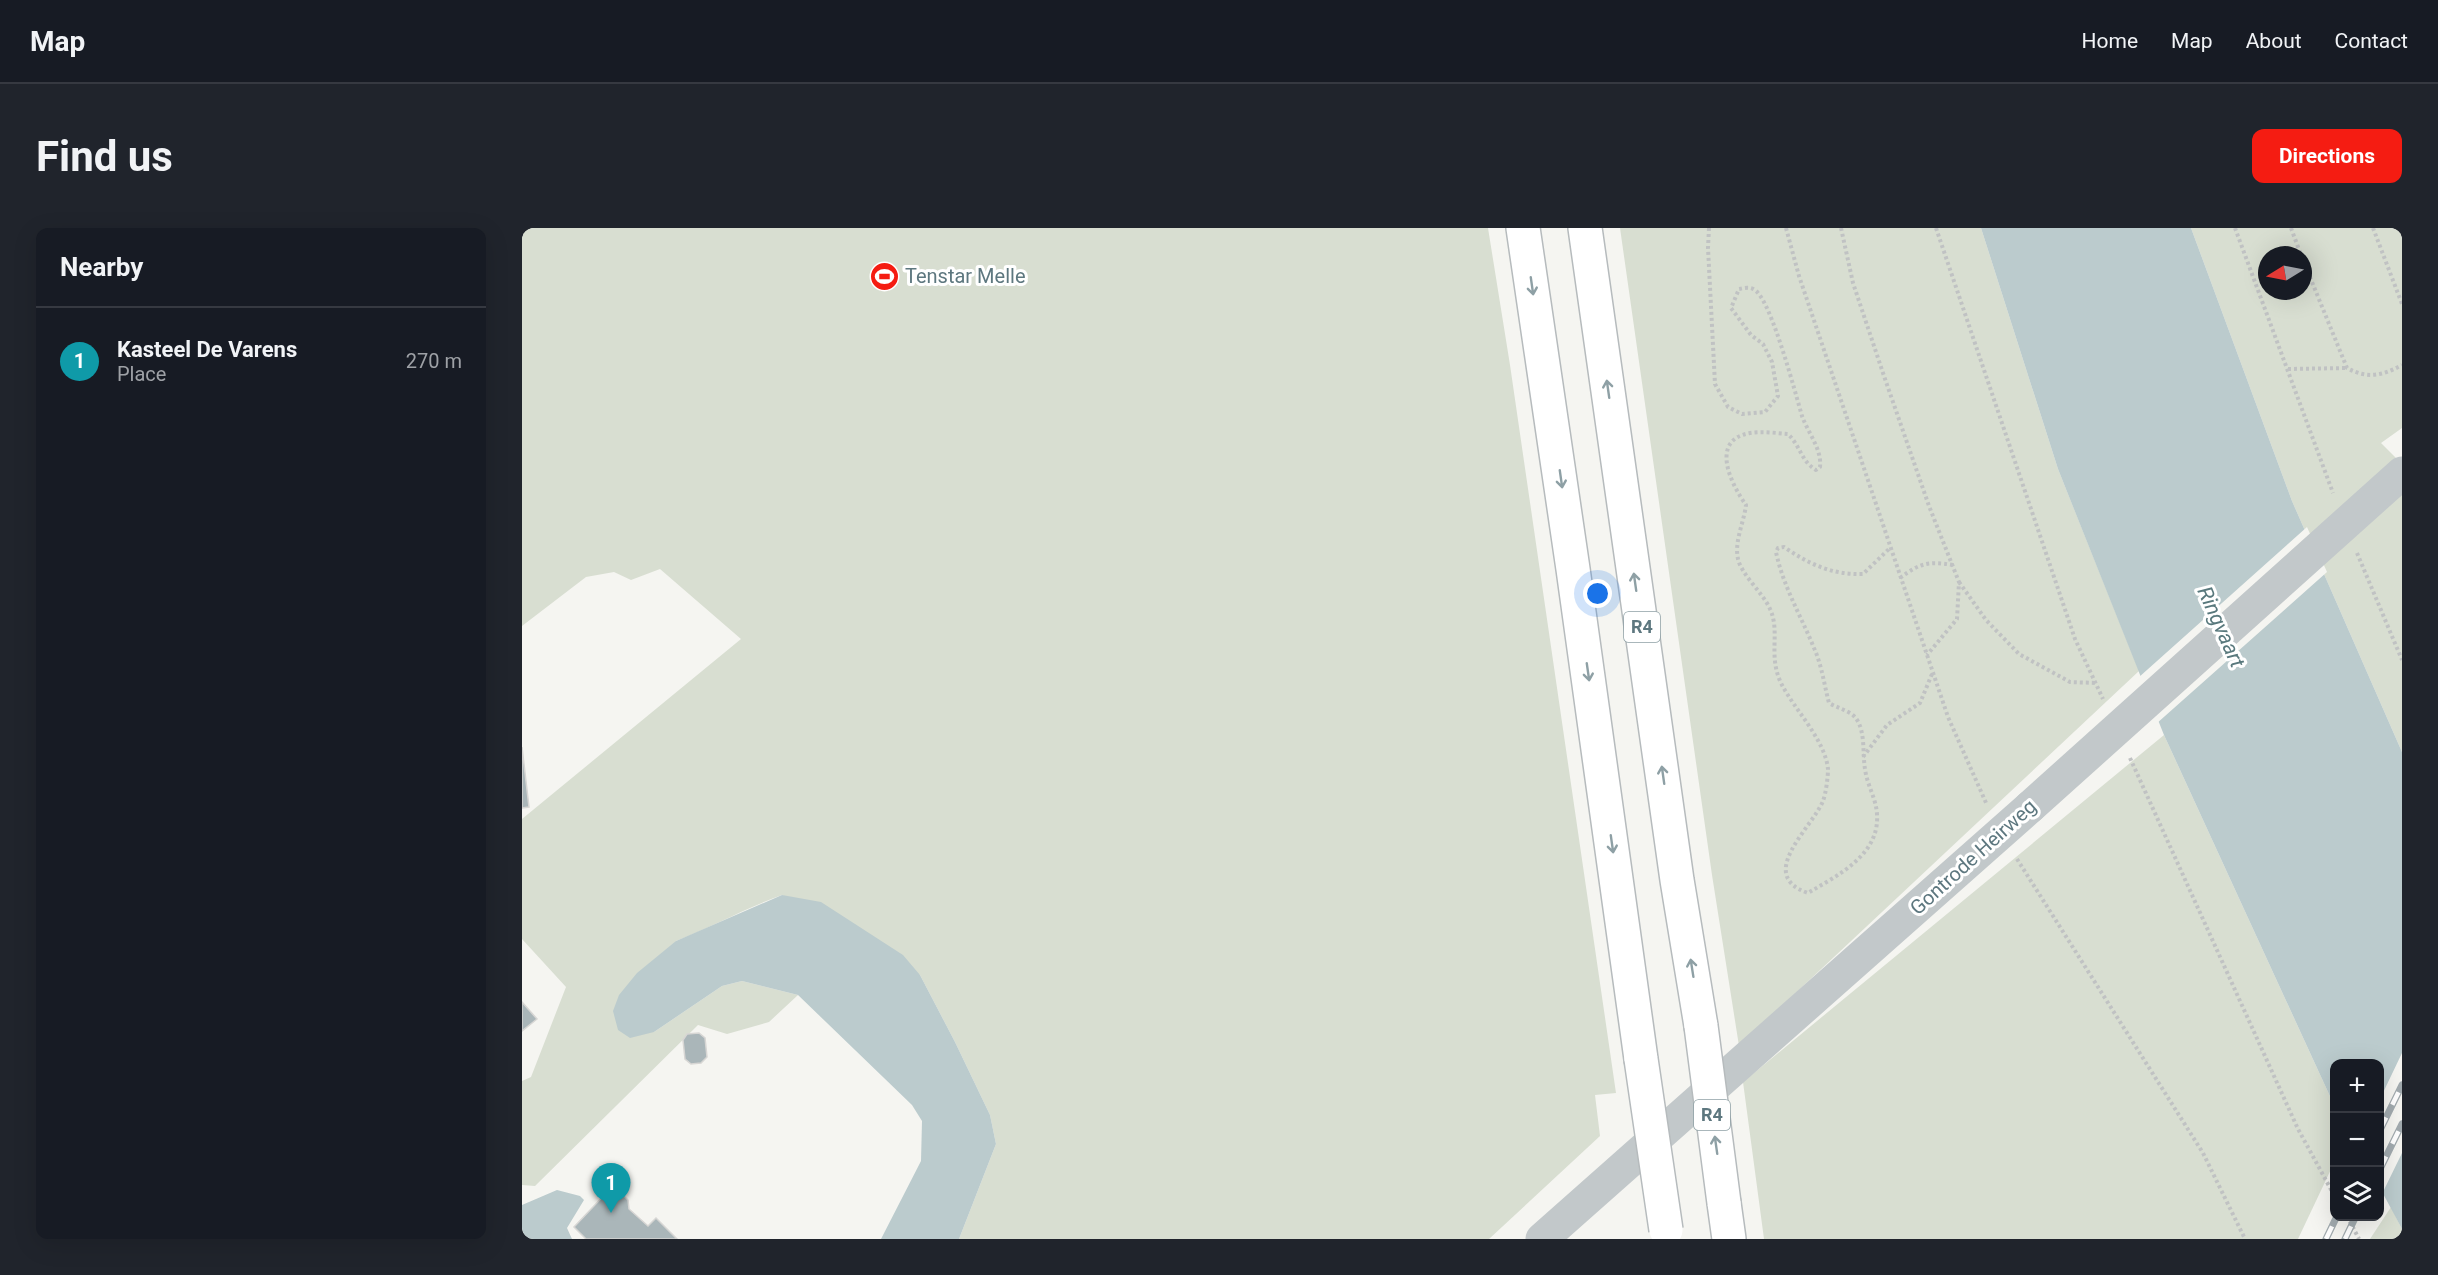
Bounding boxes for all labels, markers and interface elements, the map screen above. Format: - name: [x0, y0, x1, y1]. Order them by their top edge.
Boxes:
- text: Map: [30, 25, 85, 58]
- text: Home: [2082, 29, 2138, 53]
- text: Map: [2171, 29, 2213, 53]
- text: About: [2246, 29, 2302, 53]
- text: Contact: [2335, 29, 2408, 53]
- button: Directions: [2252, 129, 2402, 183]
- text: Find us: [36, 132, 173, 181]
- north arrow: [2258, 246, 2312, 300]
- text: Nearby: [60, 252, 143, 282]
- sports icon: Tenstar Melle: [868, 260, 900, 292]
- place label: Tenstar Melle: [905, 264, 1026, 288]
- one-way arrow: [1527, 275, 1538, 295]
- text: Kasteel De Varens: [117, 337, 297, 362]
- text: 1: [74, 349, 85, 373]
- text: 270 m: [406, 349, 462, 373]
- text: Place: [117, 362, 166, 386]
- one-way arrow: [1603, 380, 1614, 400]
- one-way arrow: [1555, 468, 1566, 488]
- one-way arrow: [1630, 573, 1641, 593]
- your location: [1583, 579, 1612, 608]
- water label: Ringvaart: [2193, 583, 2250, 672]
- road number: R4: [1624, 612, 1660, 642]
- one-way arrow: [1582, 661, 1593, 681]
- one-way arrow: [1657, 766, 1668, 786]
- street label: Gontrode Heirweg: [1905, 794, 2041, 920]
- one-way arrow: [1607, 833, 1618, 853]
- one-way arrow: [1686, 959, 1697, 979]
- map controls: [2330, 1059, 2384, 1221]
- button: +: [2330, 1059, 2384, 1113]
- road number: R4: [1694, 1100, 1730, 1130]
- button: −: [2330, 1113, 2384, 1167]
- one-way arrow: [1711, 1136, 1722, 1155]
- pin: 1: [592, 1164, 631, 1213]
- button: layers: [2330, 1167, 2384, 1221]

